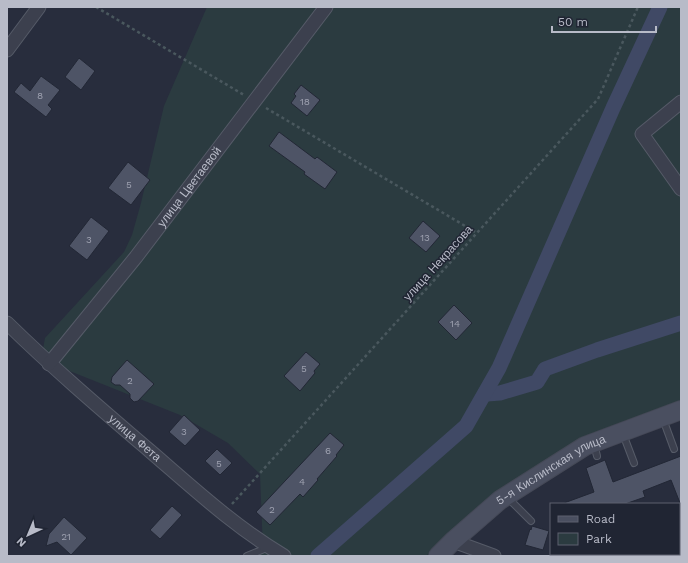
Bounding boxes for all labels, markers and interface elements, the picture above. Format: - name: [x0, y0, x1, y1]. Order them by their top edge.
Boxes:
- scale bar: [552, 8, 656, 34]
- text: 50 m: [558, 15, 588, 29]
- house number: 8: [37, 90, 43, 101]
- house number: 18: [300, 96, 310, 107]
- street label: улица Цветаевой: [154, 144, 224, 230]
- house number: 5: [126, 179, 132, 190]
- street label: улица Некрасова: [400, 222, 476, 304]
- house number: 13: [420, 232, 430, 243]
- house number: 3: [86, 234, 92, 245]
- house number: 14: [450, 318, 460, 329]
- house number: 5: [301, 363, 307, 374]
- house number: 2: [127, 375, 133, 386]
- street label: улица Фета: [106, 412, 164, 465]
- house number: 3: [181, 426, 187, 437]
- street label: 5-я Кислинская улица: [493, 432, 608, 508]
- house number: 6: [325, 445, 331, 456]
- house number: 5: [216, 458, 222, 469]
- house number: 4: [299, 476, 305, 487]
- legend: [550, 503, 680, 555]
- house number: 2: [269, 504, 275, 515]
- text: Road: [586, 512, 615, 526]
- north arrow: [8, 515, 48, 555]
- house number: 21: [61, 531, 71, 542]
- text: Park: [586, 532, 612, 546]
- text: N: [14, 534, 29, 549]

